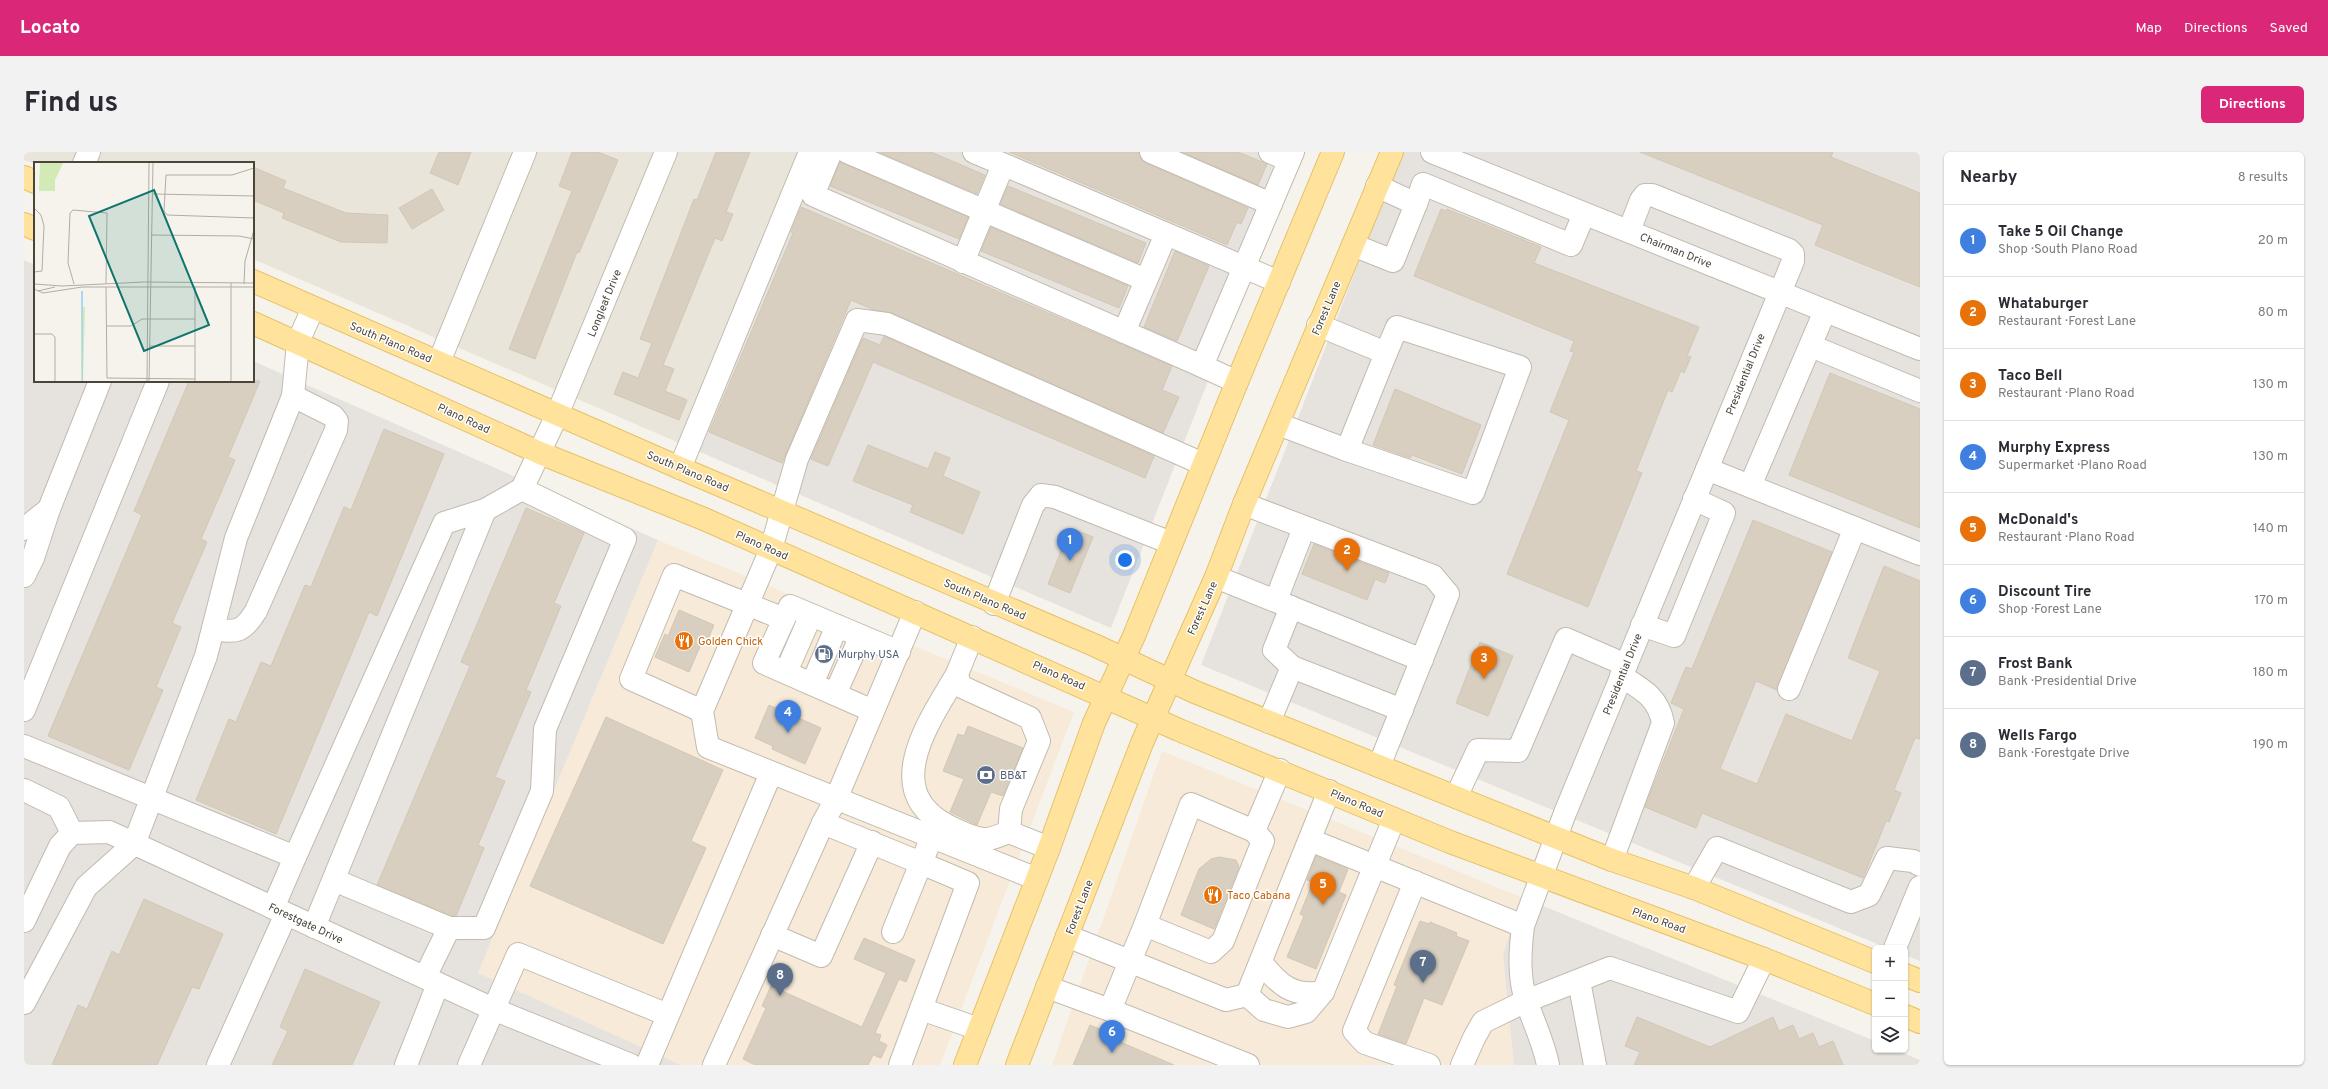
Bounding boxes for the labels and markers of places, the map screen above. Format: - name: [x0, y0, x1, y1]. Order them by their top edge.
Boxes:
- pin: 1: [1057, 528, 1083, 561]
- pin: 2: [1334, 538, 1360, 571]
- restaurant icon: Golden Chick: [673, 630, 695, 652]
- place label: Golden Chick: [698, 635, 763, 649]
- fuel station icon: Murphy USA: [813, 643, 835, 665]
- pin: 3: [1471, 646, 1497, 679]
- place label: Murphy USA: [838, 648, 899, 662]
- pin: 4: [775, 700, 801, 733]
- bank icon: BB&T: [975, 764, 997, 786]
- place label: BB&T: [1000, 769, 1027, 783]
- pin: 5: [1310, 872, 1336, 905]
- restaurant icon: Taco Cabana: [1202, 884, 1224, 906]
- place label: Taco Cabana: [1227, 889, 1290, 903]
- pin: 7: [1410, 950, 1436, 983]
- pin: 8: [767, 963, 793, 996]
- pin: 6: [1099, 1020, 1125, 1053]

